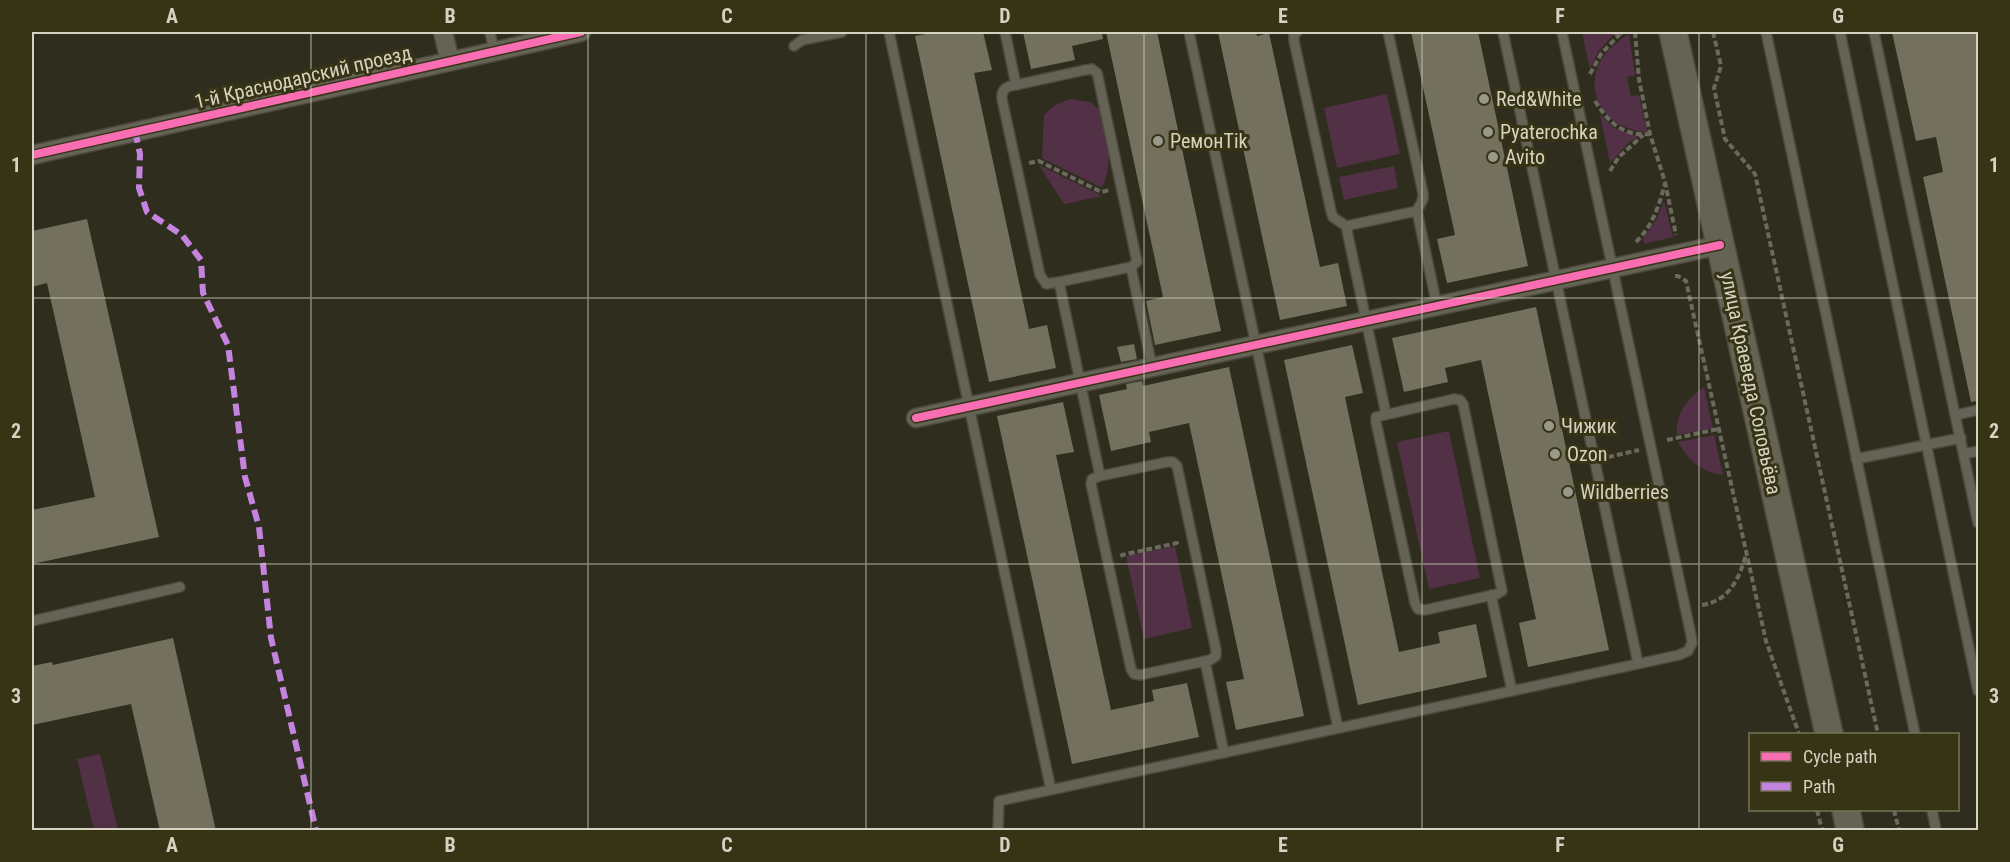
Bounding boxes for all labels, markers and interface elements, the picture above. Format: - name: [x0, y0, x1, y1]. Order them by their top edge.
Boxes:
- text: A: [166, 4, 178, 28]
- text: B: [444, 4, 456, 28]
- text: C: [721, 4, 733, 28]
- text: D: [999, 4, 1011, 28]
- text: E: [1278, 4, 1288, 28]
- text: F: [1555, 4, 1565, 28]
- text: G: [1832, 4, 1844, 28]
- street label: 1-й Краснодарский проезд: [192, 40, 414, 114]
- place label: Red&White: [1496, 87, 1582, 111]
- marker: Red&White: [1477, 92, 1491, 106]
- place label: Pyaterochka: [1500, 120, 1598, 144]
- marker: Pyaterochka: [1481, 125, 1495, 139]
- place label: РемонTik: [1170, 129, 1247, 153]
- marker: РемонTik: [1151, 134, 1165, 148]
- place label: Avito: [1505, 145, 1545, 169]
- marker: Avito: [1486, 150, 1500, 164]
- text: 1: [11, 153, 21, 177]
- text: 1: [1989, 153, 1999, 177]
- street label: улица Краеведа Соловьёва: [1716, 269, 1786, 497]
- place label: Чижик: [1561, 414, 1617, 438]
- text: 2: [11, 419, 21, 443]
- marker: Чижик: [1542, 419, 1556, 433]
- text: 2: [1989, 419, 1999, 443]
- place label: Ozon: [1567, 442, 1607, 466]
- marker: Ozon: [1548, 447, 1562, 461]
- place label: Wildberries: [1580, 480, 1669, 504]
- marker: Wildberries: [1561, 485, 1575, 499]
- text: 3: [11, 684, 21, 708]
- text: 3: [1989, 684, 1999, 708]
- legend: [1749, 733, 1959, 811]
- text: Cycle path: [1803, 746, 1877, 767]
- text: Path: [1803, 776, 1836, 797]
- text: A: [166, 833, 178, 857]
- text: B: [444, 833, 456, 857]
- text: C: [721, 833, 733, 857]
- text: D: [999, 833, 1011, 857]
- text: E: [1278, 833, 1288, 857]
- text: F: [1555, 833, 1565, 857]
- text: G: [1832, 833, 1844, 857]

